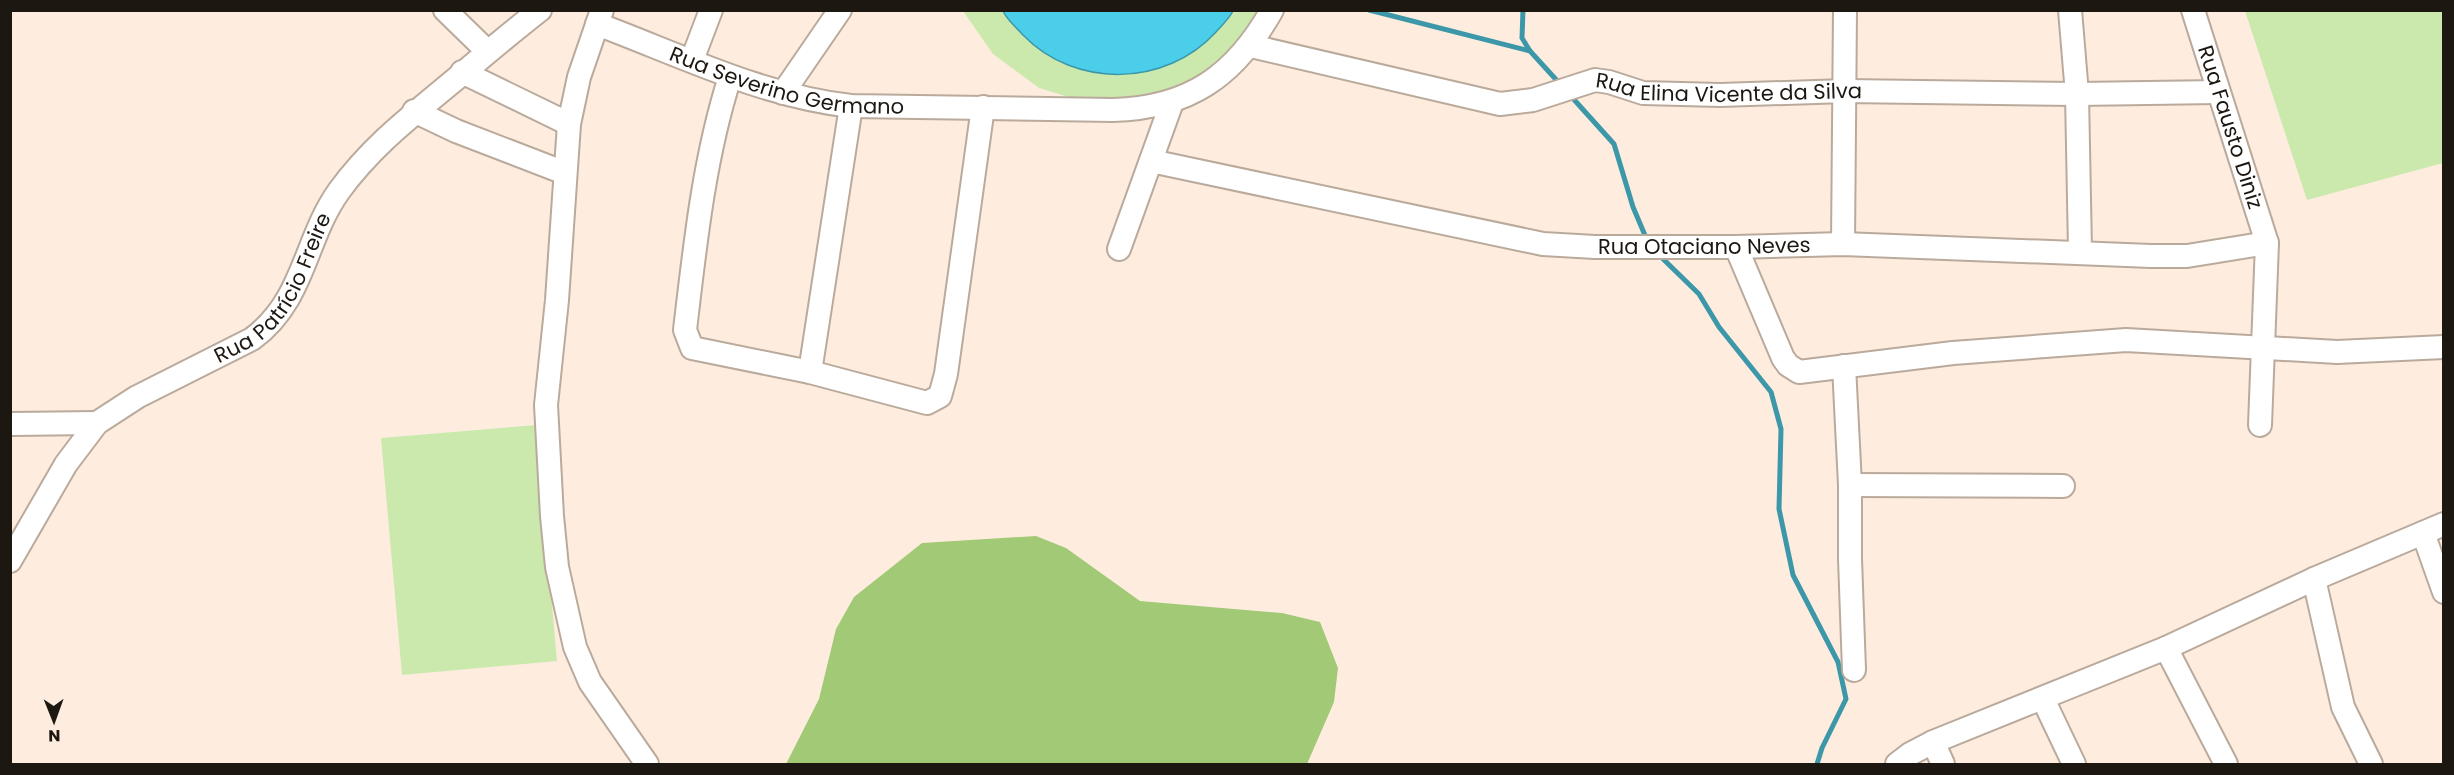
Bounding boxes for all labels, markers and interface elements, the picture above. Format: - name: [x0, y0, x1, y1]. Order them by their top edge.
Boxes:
- street label: Rua Severino Germano: [665, 39, 904, 121]
- street label: Rua Fausto Diniz: [2191, 42, 2270, 213]
- street label: Rua Elina Vicente da Silva: [1594, 65, 1862, 109]
- street label: Rua Patrício Freire: [209, 208, 338, 370]
- street label: Rua Otaciano Neves: [1598, 230, 1811, 261]
- north arrow: [24, 691, 84, 751]
- text: N: [48, 724, 60, 747]

